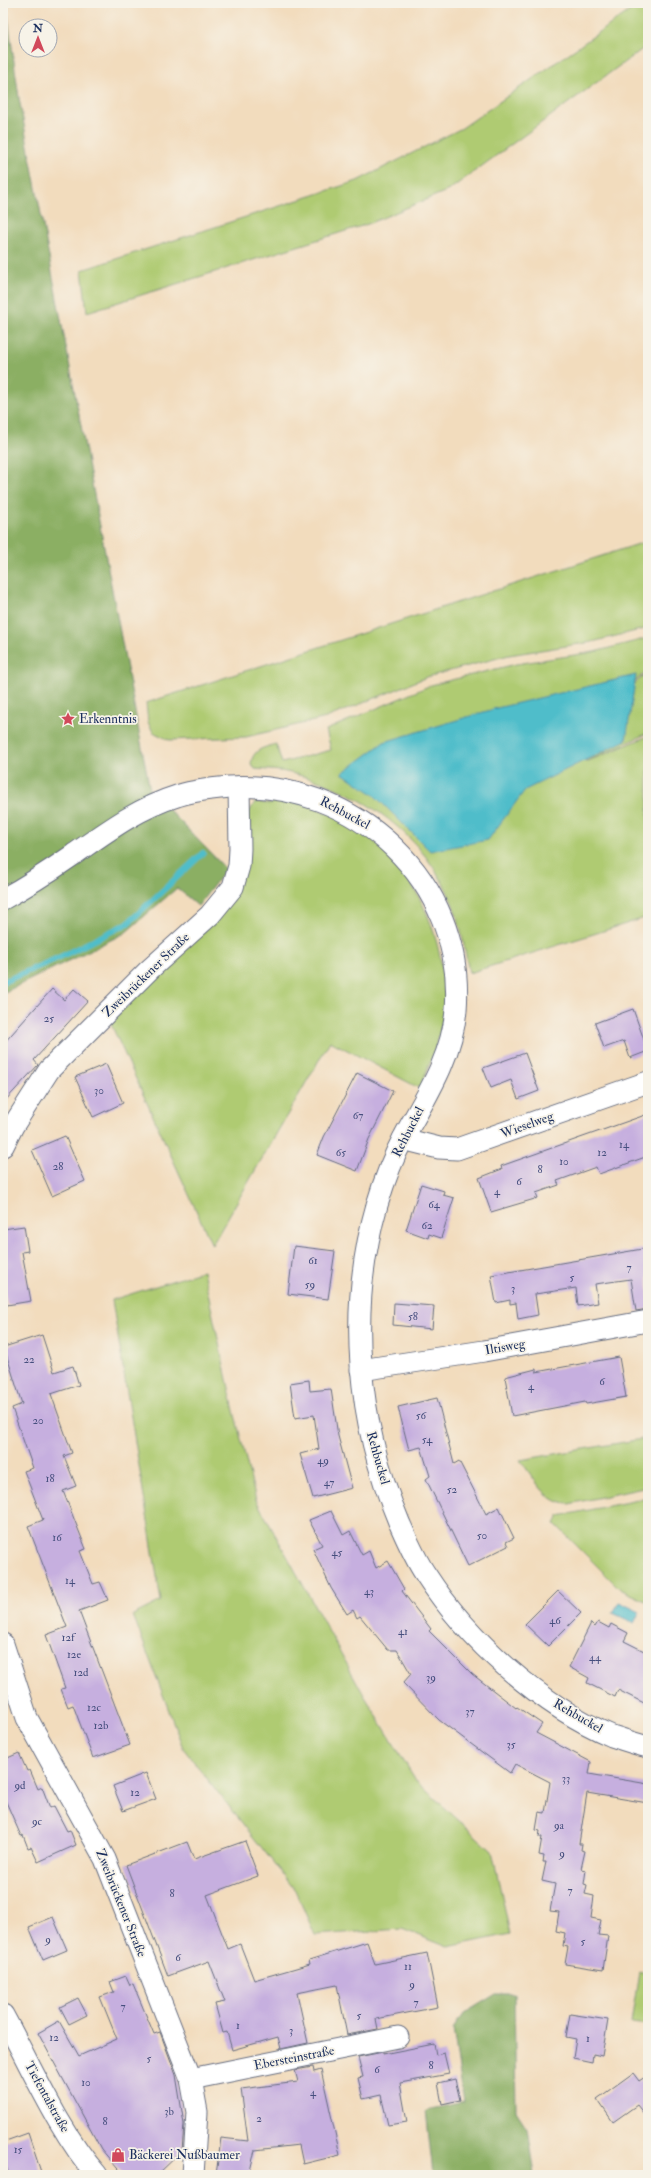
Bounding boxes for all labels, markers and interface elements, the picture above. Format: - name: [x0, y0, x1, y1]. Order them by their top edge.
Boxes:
- north arrow: [18, 18, 58, 58]
- text: N: [32, 22, 44, 35]
- place icon: Erkenntnis: [60, 711, 76, 727]
- place label: Erkenntnis: [79, 711, 137, 727]
- street label: Rehbuckel: [317, 793, 373, 833]
- street label: Zweibrückener Straße: [99, 929, 193, 1021]
- house number: 25: [44, 1012, 54, 1025]
- house number: 30: [94, 1084, 104, 1097]
- street label: Rehbuckel: [388, 1103, 428, 1160]
- street label: Wieselweg: [498, 1108, 556, 1142]
- house number: 67: [353, 1109, 363, 1122]
- house number: 14: [619, 1138, 630, 1151]
- house number: 65: [336, 1146, 346, 1159]
- house number: 12: [597, 1146, 607, 1159]
- house number: 10: [559, 1155, 569, 1168]
- house number: 28: [53, 1160, 63, 1173]
- house number: 8: [537, 1163, 543, 1176]
- house number: 6: [516, 1175, 523, 1188]
- house number: 4: [494, 1185, 501, 1198]
- house number: 64: [428, 1198, 441, 1211]
- house number: 62: [421, 1219, 433, 1232]
- house number: 61: [308, 1254, 318, 1267]
- house number: 7: [626, 1261, 632, 1274]
- house number: 5: [570, 1271, 575, 1284]
- house number: 59: [305, 1278, 315, 1291]
- house number: 3: [511, 1282, 515, 1295]
- house number: 58: [408, 1310, 418, 1323]
- street label: Iltisweg: [484, 1336, 527, 1358]
- house number: 22: [23, 1353, 35, 1366]
- house number: 6: [599, 1375, 606, 1388]
- house number: 4: [528, 1380, 535, 1393]
- house number: 56: [416, 1409, 428, 1422]
- house number: 20: [32, 1414, 44, 1427]
- street label: Rehbuckel: [363, 1430, 393, 1487]
- house number: 54: [422, 1433, 433, 1446]
- house number: 49: [317, 1454, 329, 1467]
- house number: 18: [45, 1472, 55, 1485]
- house number: 47: [324, 1476, 334, 1489]
- house number: 52: [447, 1483, 458, 1496]
- house number: 50: [477, 1529, 488, 1542]
- house number: 16: [52, 1531, 63, 1544]
- house number: 45: [332, 1546, 343, 1559]
- house number: 14: [65, 1574, 76, 1587]
- house number: 43: [364, 1585, 374, 1598]
- house number: 46: [549, 1614, 562, 1627]
- house number: 41: [398, 1625, 408, 1638]
- house number: 12f: [61, 1631, 76, 1644]
- house number: 12e: [67, 1648, 81, 1661]
- house number: 44: [589, 1651, 602, 1664]
- house number: 12d: [74, 1666, 89, 1679]
- house number: 39: [426, 1671, 436, 1684]
- street label: Rehbuckel: [550, 1695, 606, 1737]
- house number: 12c: [87, 1701, 102, 1714]
- house number: 37: [465, 1705, 475, 1718]
- house number: 12b: [94, 1719, 109, 1732]
- house number: 35: [506, 1738, 516, 1751]
- house number: 33: [562, 1772, 570, 1785]
- house number: 9d: [13, 1779, 26, 1792]
- house number: 12: [130, 1786, 140, 1799]
- house number: 9c: [31, 1815, 43, 1828]
- house number: 9a: [553, 1819, 565, 1832]
- street label: Zweibrückener Straße: [92, 1847, 150, 1960]
- house number: 9: [558, 1847, 565, 1860]
- house number: 7: [567, 1884, 573, 1897]
- house number: 8: [169, 1887, 175, 1900]
- house number: 9: [44, 1933, 51, 1946]
- house number: 5: [581, 1935, 586, 1948]
- house number: 6: [175, 1951, 182, 1964]
- house number: 11: [404, 1960, 412, 1973]
- house number: 9: [408, 1978, 415, 1991]
- house number: 7: [413, 1996, 419, 2009]
- house number: 7: [120, 2000, 126, 2013]
- house number: 5: [357, 2009, 362, 2022]
- house number: 1: [236, 2019, 240, 2032]
- house number: 3: [289, 2024, 293, 2037]
- house number: 12: [49, 2031, 59, 2044]
- house number: 1: [586, 2032, 590, 2045]
- street label: Ebersteinstraße: [252, 2042, 336, 2074]
- house number: 5: [147, 2052, 152, 2065]
- street label: Tiefentalstraße: [21, 2059, 73, 2136]
- house number: 8: [428, 2059, 434, 2072]
- house number: 6: [374, 2063, 381, 2076]
- house number: 10: [81, 2076, 91, 2089]
- house number: 4: [310, 2086, 317, 2099]
- house number: 3b: [164, 2105, 174, 2118]
- house number: 2: [256, 2112, 262, 2125]
- house number: 8: [102, 2115, 108, 2128]
- house number: 15: [14, 2143, 23, 2156]
- shop icon: Bäckerei Nußbaumer: [110, 2147, 126, 2163]
- place label: Bäckerei Nußbaumer: [129, 2147, 240, 2163]

